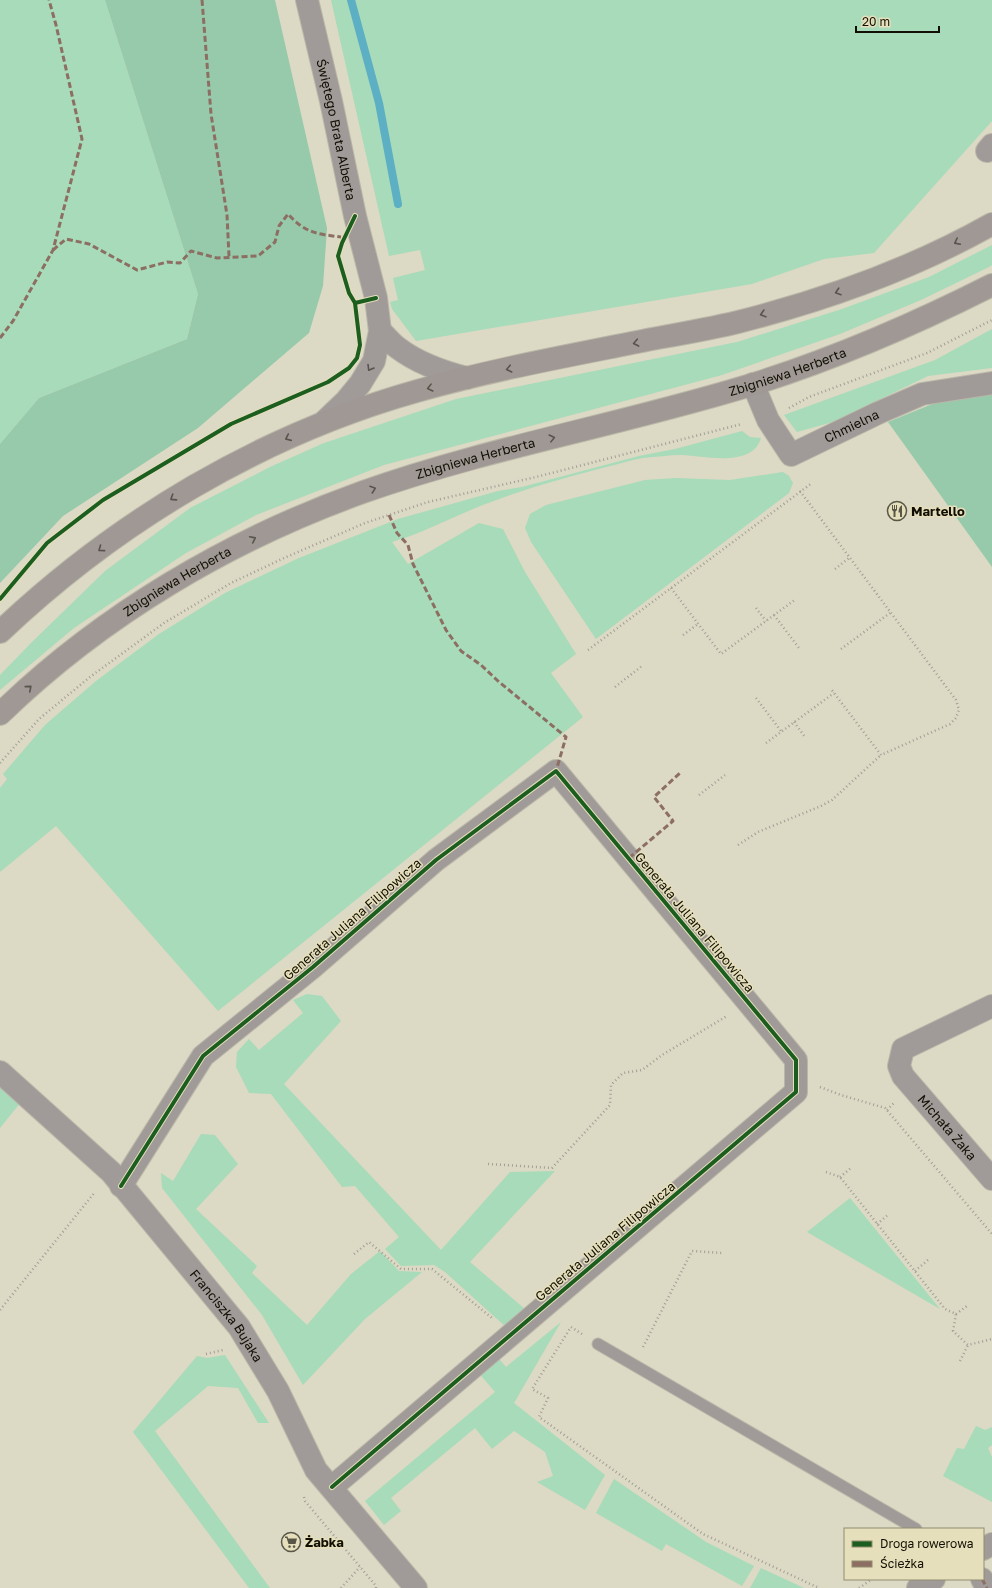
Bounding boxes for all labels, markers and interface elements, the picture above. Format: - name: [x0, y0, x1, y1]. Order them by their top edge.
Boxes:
- scale bar: [856, 8, 939, 34]
- text: 20 m: [862, 14, 890, 29]
- street label: Świętego Brata Alberta: [313, 57, 360, 202]
- one-way arrow: [954, 237, 962, 244]
- one-way arrow: [834, 287, 841, 295]
- one-way arrow: [759, 310, 766, 318]
- one-way arrow: [633, 338, 639, 346]
- street label: Zbigniewa Herberta: [727, 344, 848, 399]
- one-way arrow: [367, 364, 374, 371]
- one-way arrow: [505, 364, 512, 372]
- one-way arrow: [426, 383, 433, 392]
- street label: Chmielna: [821, 406, 881, 446]
- one-way arrow: [285, 433, 293, 441]
- street label: Zbigniewa Herberta: [414, 434, 537, 482]
- one-way arrow: [548, 434, 555, 443]
- one-way arrow: [369, 485, 376, 494]
- one-way arrow: [171, 494, 178, 501]
- restaurant icon: Martello: [886, 500, 908, 522]
- place label: Martello: [911, 503, 965, 519]
- one-way arrow: [249, 536, 256, 544]
- street label: Zbigniewa Herberta: [120, 543, 234, 620]
- one-way arrow: [98, 544, 105, 551]
- one-way arrow: [24, 686, 32, 693]
- street label: Generała Juliana Filipowicza: [632, 849, 758, 995]
- street label: Generała Juliana Filipowicza: [280, 855, 424, 983]
- street label: Michała Żaka: [915, 1091, 980, 1164]
- street label: Generała Juliana Filipowicza: [532, 1178, 678, 1304]
- street label: Franciszka Bujaka: [187, 1266, 266, 1365]
- legend: [844, 1528, 984, 1580]
- supermarket icon: Żabka: [280, 1531, 302, 1553]
- place label: Żabka: [305, 1534, 344, 1550]
- text: Droga rowerowa: [880, 1536, 973, 1551]
- text: Ścieżka: [880, 1556, 924, 1571]

